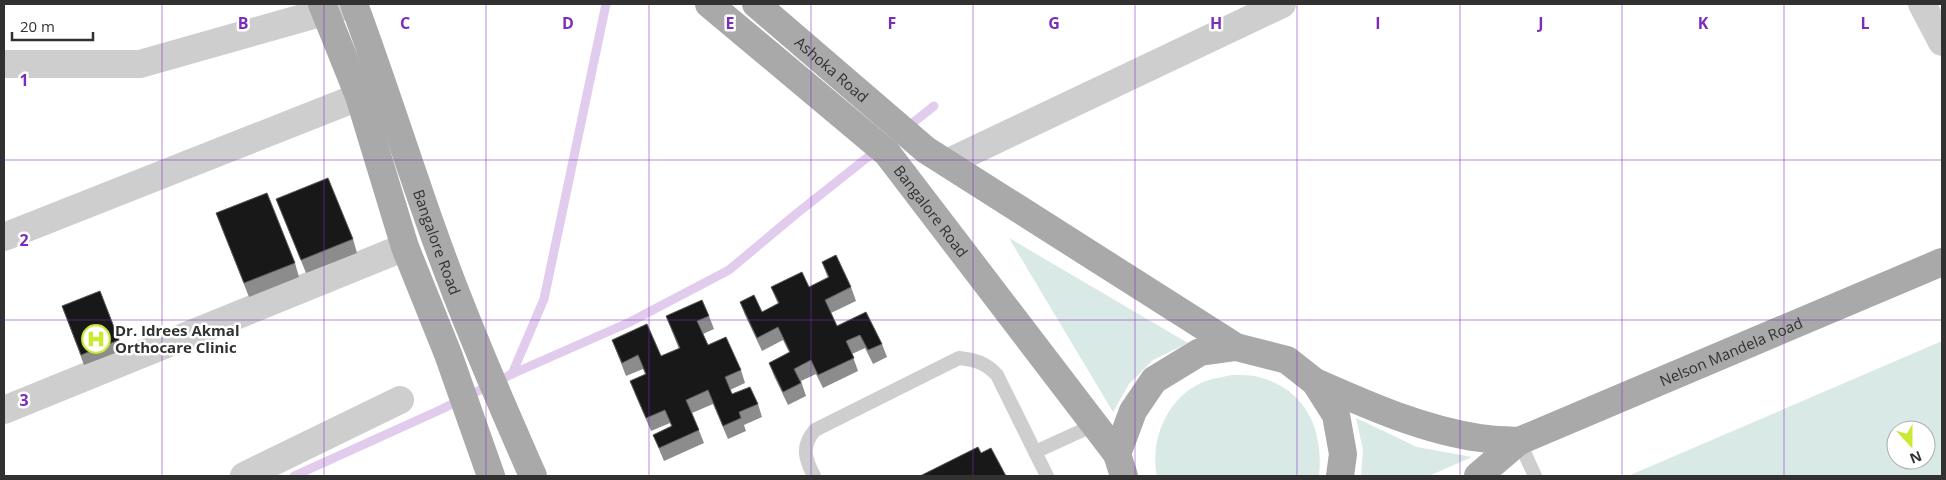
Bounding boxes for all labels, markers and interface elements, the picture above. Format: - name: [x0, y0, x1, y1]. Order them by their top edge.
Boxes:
- scale bar: [12, 10, 94, 42]
- text: B: [238, 12, 248, 34]
- text: C: [400, 12, 410, 34]
- text: D: [562, 12, 574, 34]
- text: E: [726, 12, 735, 34]
- text: F: [888, 12, 896, 34]
- text: G: [1048, 12, 1060, 34]
- text: H: [1210, 12, 1222, 34]
- text: I: [1375, 12, 1381, 34]
- text: J: [1536, 12, 1544, 34]
- text: K: [1698, 12, 1709, 34]
- text: L: [1860, 12, 1870, 34]
- text: 20 m: [20, 16, 55, 36]
- street label: Ashoka Road: [791, 32, 873, 106]
- text: 1: [19, 69, 29, 91]
- street label: Bangalore Road: [890, 161, 973, 261]
- street label: Bangalore Road: [409, 186, 466, 298]
- text: 2: [19, 229, 29, 251]
- street label: Nelson Mandela Road: [1656, 312, 1805, 390]
- place label: Dr. Idrees Akmal Orthocare Clinic: [115, 320, 239, 357]
- hospital icon: Dr. Idrees Akmal Orthocare Clinic: [81, 324, 111, 354]
- text: 3: [19, 389, 29, 411]
- north arrow: [1886, 420, 1936, 470]
- text: N: [1907, 447, 1925, 469]

